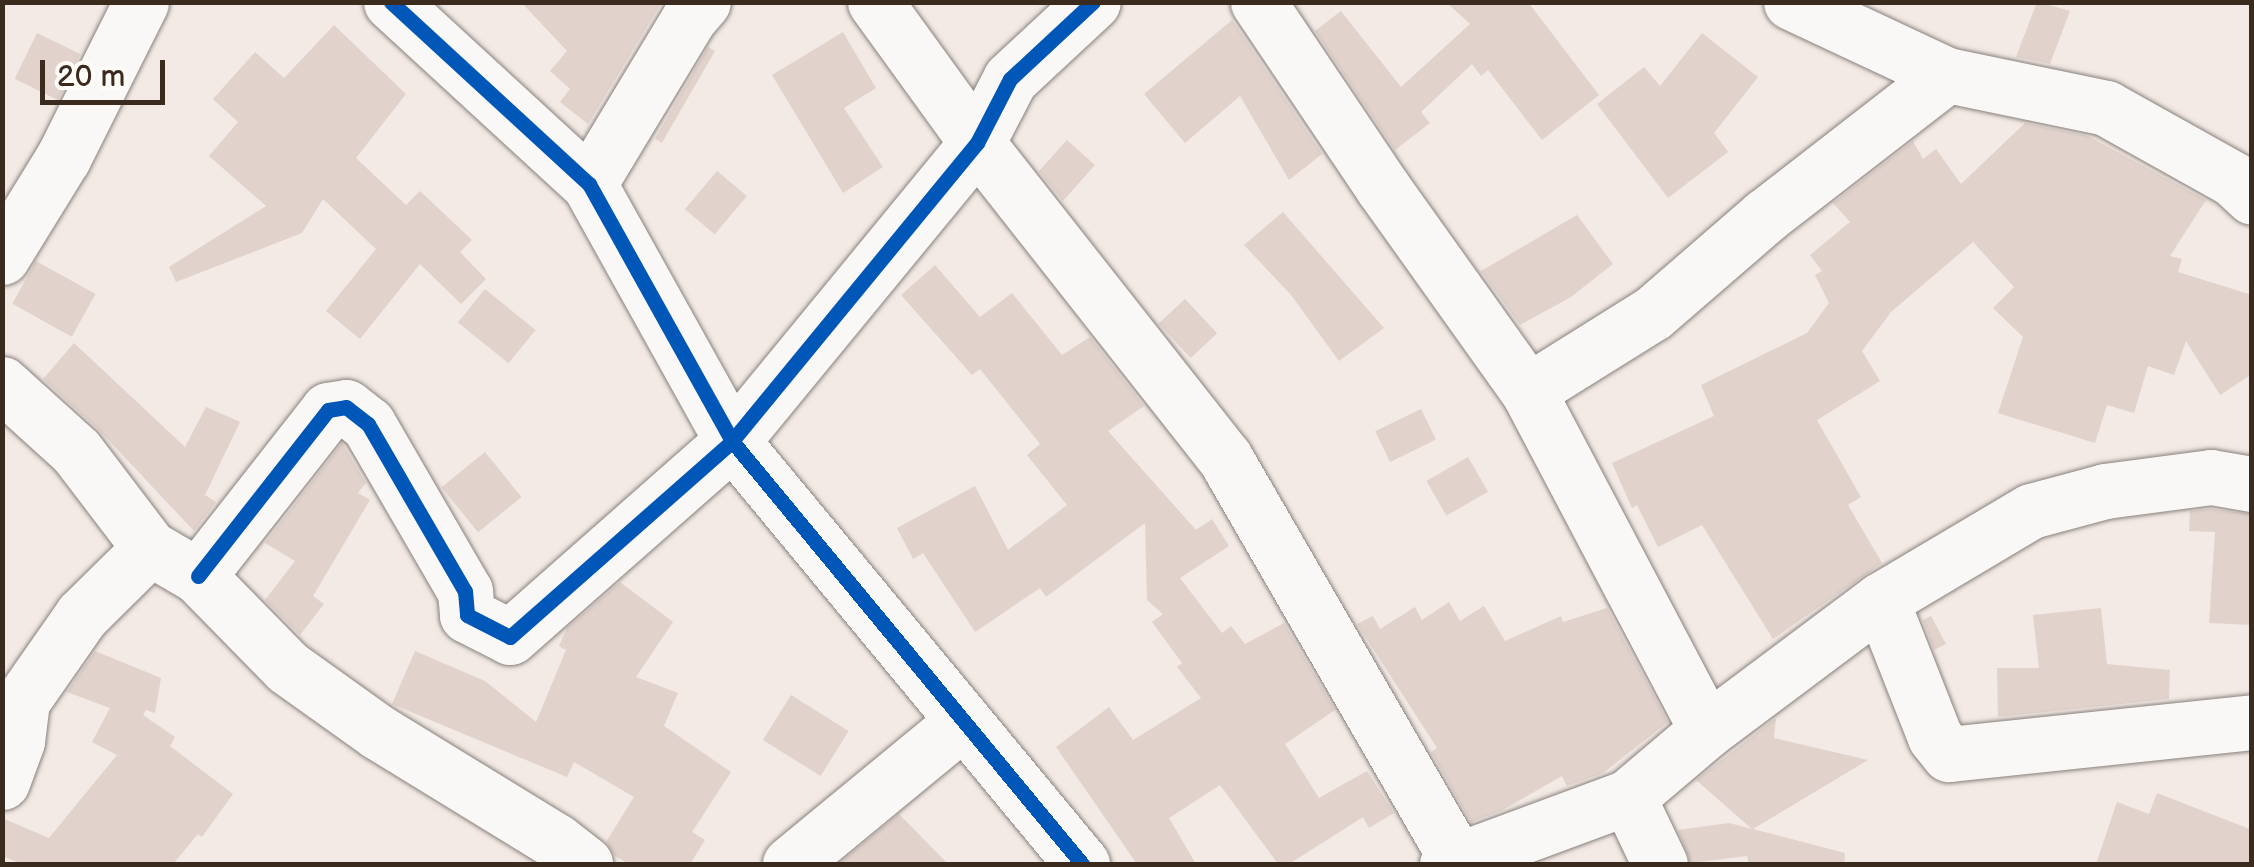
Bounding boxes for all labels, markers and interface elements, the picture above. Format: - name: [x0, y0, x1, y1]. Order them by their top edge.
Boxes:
- scale bar: [45, 40, 170, 102]
- text: 20 m: [57, 59, 125, 95]

